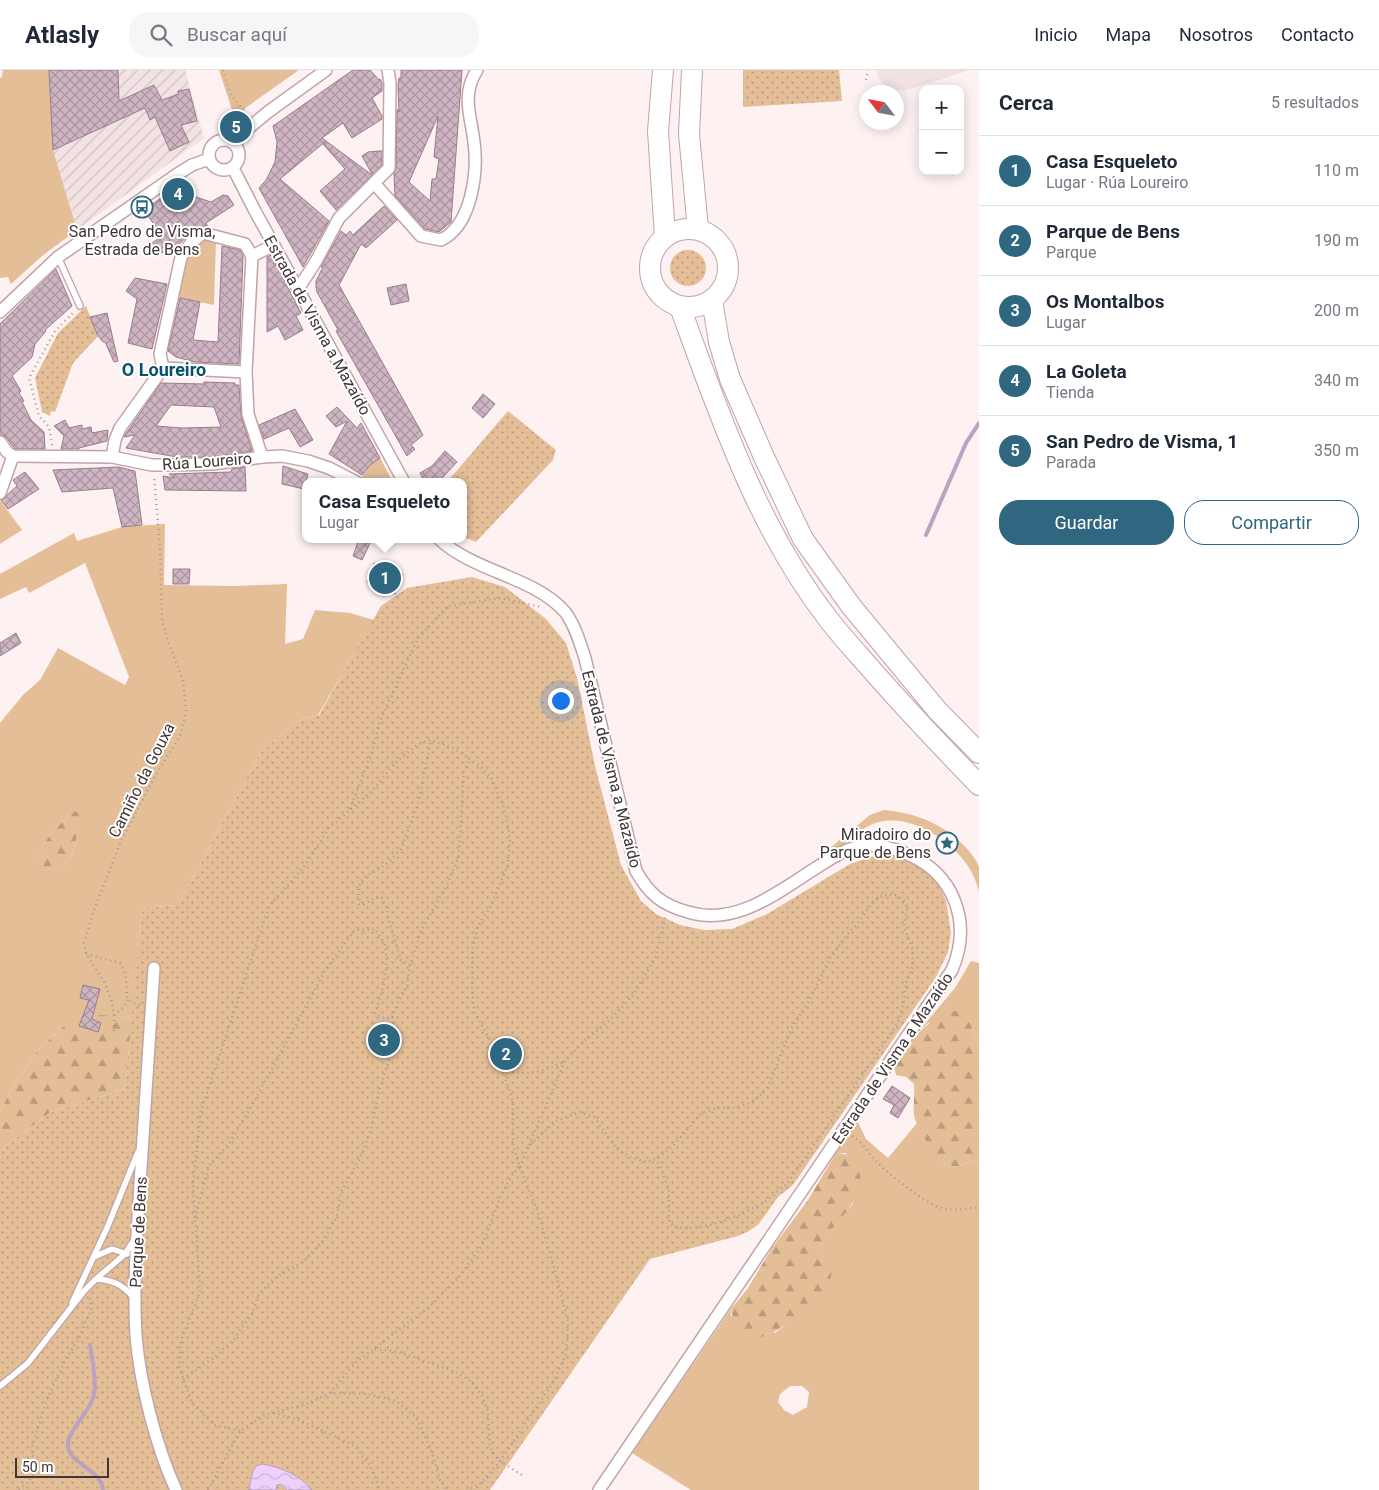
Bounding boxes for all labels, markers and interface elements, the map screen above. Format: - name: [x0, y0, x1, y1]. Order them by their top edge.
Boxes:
- search box: [129, 12, 479, 57]
- text: Atlasly: [25, 21, 99, 49]
- icon: search: [147, 21, 175, 49]
- text: Buscar aquí: [187, 23, 287, 46]
- text: Inicio: [1034, 24, 1078, 45]
- text: Mapa: [1106, 24, 1151, 45]
- text: Nosotros: [1179, 24, 1253, 45]
- text: Contacto: [1281, 24, 1354, 45]
- north arrow: [859, 85, 904, 130]
- map controls: [919, 85, 964, 175]
- button: +: [919, 85, 964, 130]
- text: Cerca: [999, 91, 1054, 115]
- text: 5 resultados: [1271, 93, 1359, 112]
- pin: 5: [220, 108, 252, 146]
- button: −: [919, 130, 964, 175]
- text: Casa Esqueleto: [1046, 150, 1178, 173]
- text: 1: [1010, 161, 1020, 180]
- text: 110 m: [1314, 161, 1359, 180]
- text: Lugar · Rúa Loureiro: [1046, 173, 1188, 192]
- pin: 4: [162, 175, 194, 213]
- bus stop icon: San Pedro de Visma, Estrada de Bens: [130, 195, 154, 219]
- text: Parque de Bens: [1046, 220, 1180, 243]
- place label: San Pedro de Visma, Estrada de Bens: [69, 222, 215, 259]
- text: 2: [1010, 231, 1020, 250]
- text: 190 m: [1314, 231, 1359, 250]
- street label: Estrada de Visma a Mazaído: [260, 232, 375, 418]
- text: Parque: [1046, 243, 1096, 262]
- text: Os Montalbos: [1046, 290, 1164, 313]
- text: 3: [1010, 301, 1020, 320]
- text: 200 m: [1314, 301, 1359, 320]
- text: Lugar: [1046, 313, 1086, 332]
- district label: O Loureiro: [122, 359, 206, 380]
- text: La Goleta: [1046, 360, 1127, 383]
- text: 4: [1010, 371, 1020, 390]
- text: 340 m: [1314, 371, 1359, 390]
- text: Tienda: [1046, 383, 1094, 402]
- text: San Pedro de Visma, 1: [1046, 430, 1238, 453]
- text: 5: [1010, 441, 1020, 460]
- text: 350 m: [1314, 441, 1359, 460]
- street label: Rúa Loureiro: [162, 449, 253, 474]
- text: Parada: [1046, 453, 1096, 472]
- popup: [302, 478, 467, 543]
- text: Casa Esqueleto: [319, 490, 450, 513]
- button: Guardar: [999, 500, 1174, 545]
- button: Compartir: [1184, 500, 1359, 545]
- text: Lugar: [319, 513, 359, 532]
- pin: 1: [369, 559, 401, 597]
- street label: Estrada de Visma a Mazaído: [578, 668, 645, 870]
- your location: [548, 688, 574, 714]
- street label: Camiño da Gouxa: [104, 720, 179, 841]
- place label: Miradoiro do Parque de Bens: [820, 825, 931, 862]
- place icon: Miradoiro do Parque de Bens: [935, 831, 959, 855]
- street label: Estrada de Visma a Mazaído: [828, 969, 957, 1148]
- pin: 3: [368, 1021, 400, 1059]
- pin: 2: [490, 1035, 522, 1073]
- street label: Parque de Bens: [126, 1176, 151, 1288]
- scale bar: [15, 1455, 109, 1478]
- text: 50 m: [22, 1459, 54, 1475]

